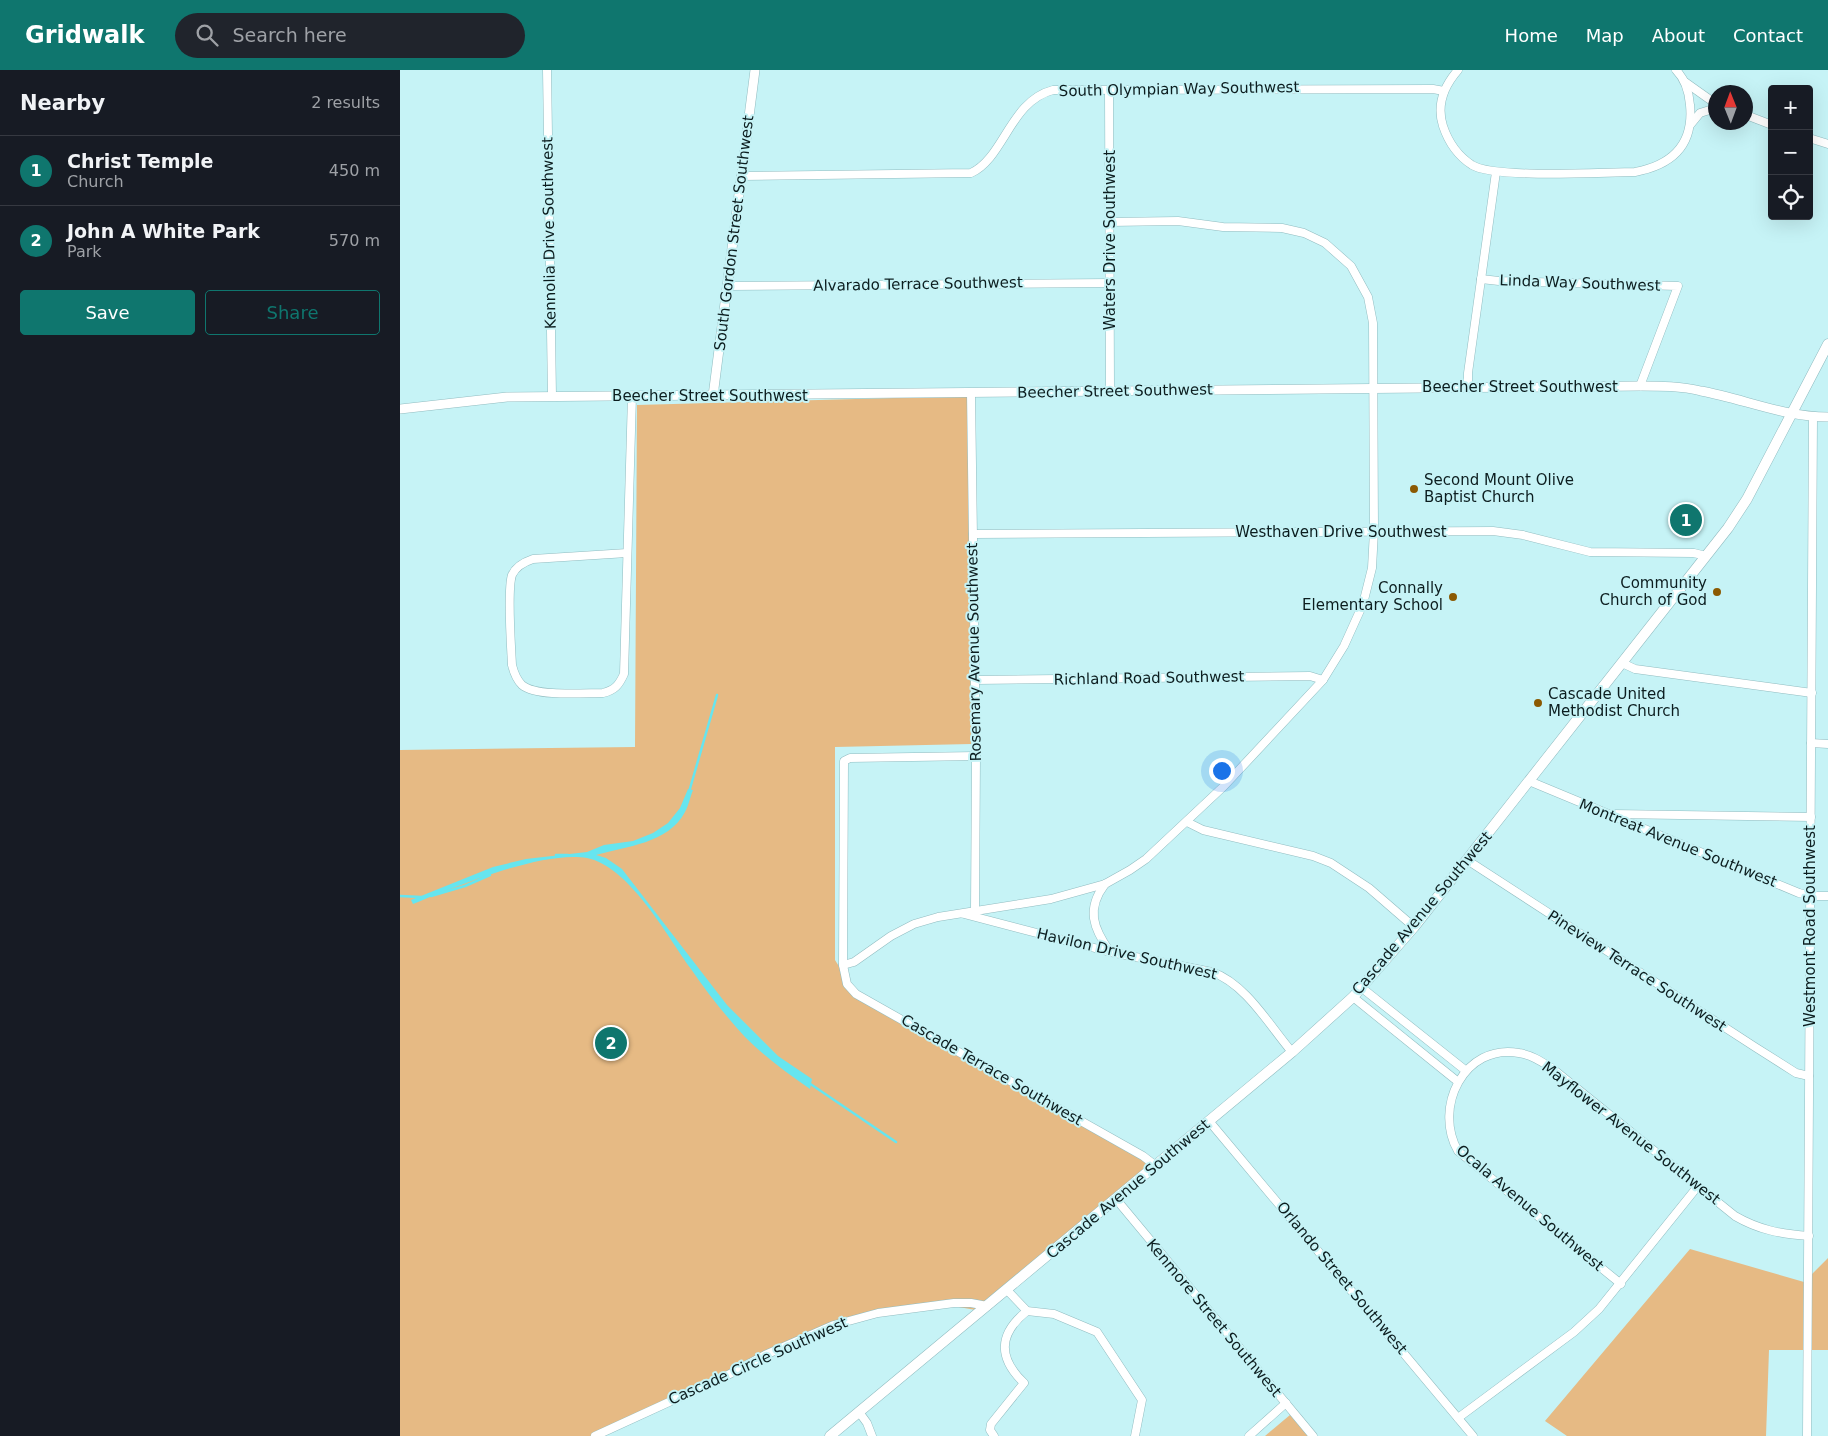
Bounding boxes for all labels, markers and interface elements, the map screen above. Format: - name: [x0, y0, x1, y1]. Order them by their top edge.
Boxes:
- search box: [175, 13, 525, 58]
- text: Gridwalk: [25, 21, 145, 49]
- icon: search: [193, 21, 221, 49]
- text: Search here: [233, 24, 347, 46]
- text: Home: [1505, 25, 1558, 46]
- text: Map: [1586, 25, 1624, 46]
- text: About: [1652, 25, 1705, 46]
- text: Contact: [1733, 25, 1803, 46]
- street label: South Olympian Way Southwest: [1059, 78, 1299, 100]
- north arrow: [1708, 85, 1753, 130]
- map controls: [1768, 85, 1813, 220]
- button: +: [1768, 85, 1813, 130]
- text: Nearby: [20, 91, 105, 115]
- text: 2 results: [311, 93, 380, 112]
- street label: South Gordon Street Southwest: [711, 114, 757, 352]
- button: −: [1768, 130, 1813, 175]
- street label: Kennolia Drive Southwest: [538, 137, 560, 329]
- text: Christ Temple: [67, 150, 213, 172]
- street label: Waters Drive Southwest: [1101, 150, 1119, 330]
- text: 1: [30, 161, 42, 180]
- text: 450 m: [329, 161, 380, 180]
- text: Church: [67, 172, 124, 191]
- button: locate: [1768, 175, 1813, 220]
- text: John A White Park: [67, 220, 260, 242]
- text: 2: [30, 231, 42, 250]
- text: 570 m: [329, 231, 380, 250]
- text: Park: [67, 242, 102, 261]
- street label: Linda Way Southwest: [1499, 271, 1661, 295]
- street label: Alvarado Terrace Southwest: [813, 273, 1023, 295]
- button: Save: [20, 290, 195, 335]
- button: Share: [205, 290, 380, 335]
- street label: Beecher Street Southwest: [1422, 378, 1618, 396]
- street label: Beecher Street Southwest: [1017, 380, 1213, 402]
- street label: Beecher Street Southwest: [612, 387, 808, 405]
- place label: Second Mount Olive Baptist Church: [1424, 471, 1574, 506]
- marker: Second Mount Olive Baptist Church: [1408, 483, 1420, 495]
- pin: 1: [1670, 501, 1702, 539]
- street label: Westhaven Drive Southwest: [1235, 523, 1447, 541]
- street label: Rosemary Avenue Southwest: [963, 542, 985, 762]
- place label: Community Church of God: [1600, 574, 1707, 609]
- place label: Connally Elementary School: [1302, 579, 1443, 614]
- marker: Community Church of God: [1711, 586, 1723, 598]
- marker: Connally Elementary School: [1447, 591, 1459, 603]
- street label: Richland Road Southwest: [1054, 667, 1245, 689]
- place label: Cascade United Methodist Church: [1548, 685, 1680, 720]
- marker: Cascade United Methodist Church: [1532, 697, 1544, 709]
- your location: [1209, 758, 1235, 784]
- street label: Montreat Avenue Southwest: [1576, 795, 1780, 891]
- street label: Westmont Road Southwest: [1801, 825, 1819, 1027]
- street label: Cascade Avenue Southwest: [1348, 828, 1496, 998]
- street label: Pineview Terrace Southwest: [1544, 907, 1730, 1036]
- street label: Havilon Drive Southwest: [1035, 924, 1219, 984]
- street label: Cascade Terrace Southwest: [898, 1011, 1086, 1129]
- pin: 2: [595, 1024, 627, 1062]
- street label: Mayflower Avenue Southwest: [1538, 1058, 1724, 1208]
- street label: Cascade Avenue Southwest: [1043, 1115, 1213, 1263]
- street label: Ocala Avenue Southwest: [1453, 1141, 1607, 1275]
- street label: Orlando Street Southwest: [1273, 1198, 1411, 1358]
- street label: Kenmore Street Southwest: [1143, 1235, 1285, 1401]
- street label: Cascade Circle Southwest: [666, 1313, 850, 1409]

